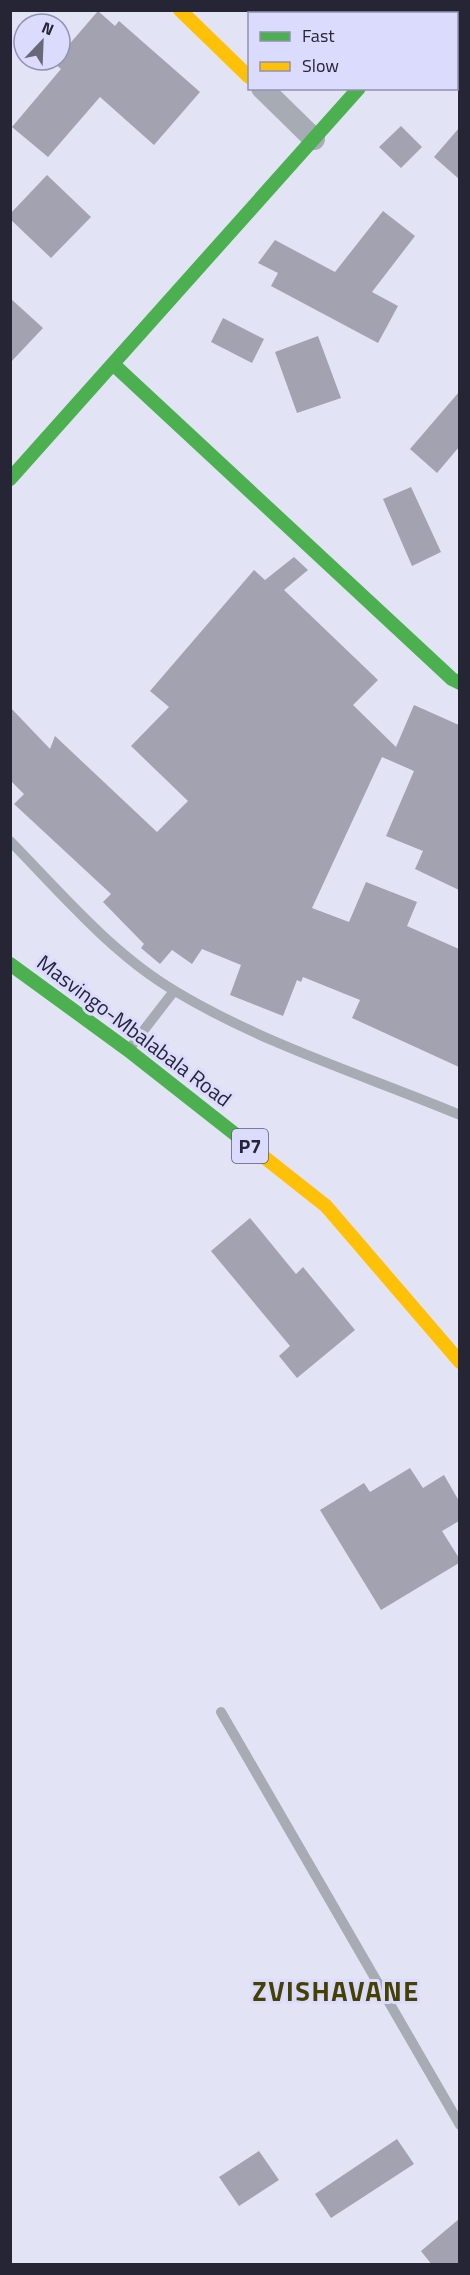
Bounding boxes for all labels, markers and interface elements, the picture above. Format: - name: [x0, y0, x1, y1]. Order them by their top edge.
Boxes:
- north arrow: [12, 12, 72, 72]
- legend: [248, 12, 458, 90]
- text: N: [38, 15, 58, 41]
- text: Fast: [302, 22, 335, 49]
- text: Slow: [302, 52, 339, 79]
- street label: Masvingo-Mbalabala Road: [31, 946, 239, 1114]
- road number: P7: [232, 1129, 268, 1163]
- district label: ZVISHAVANE: [252, 1970, 420, 2011]

